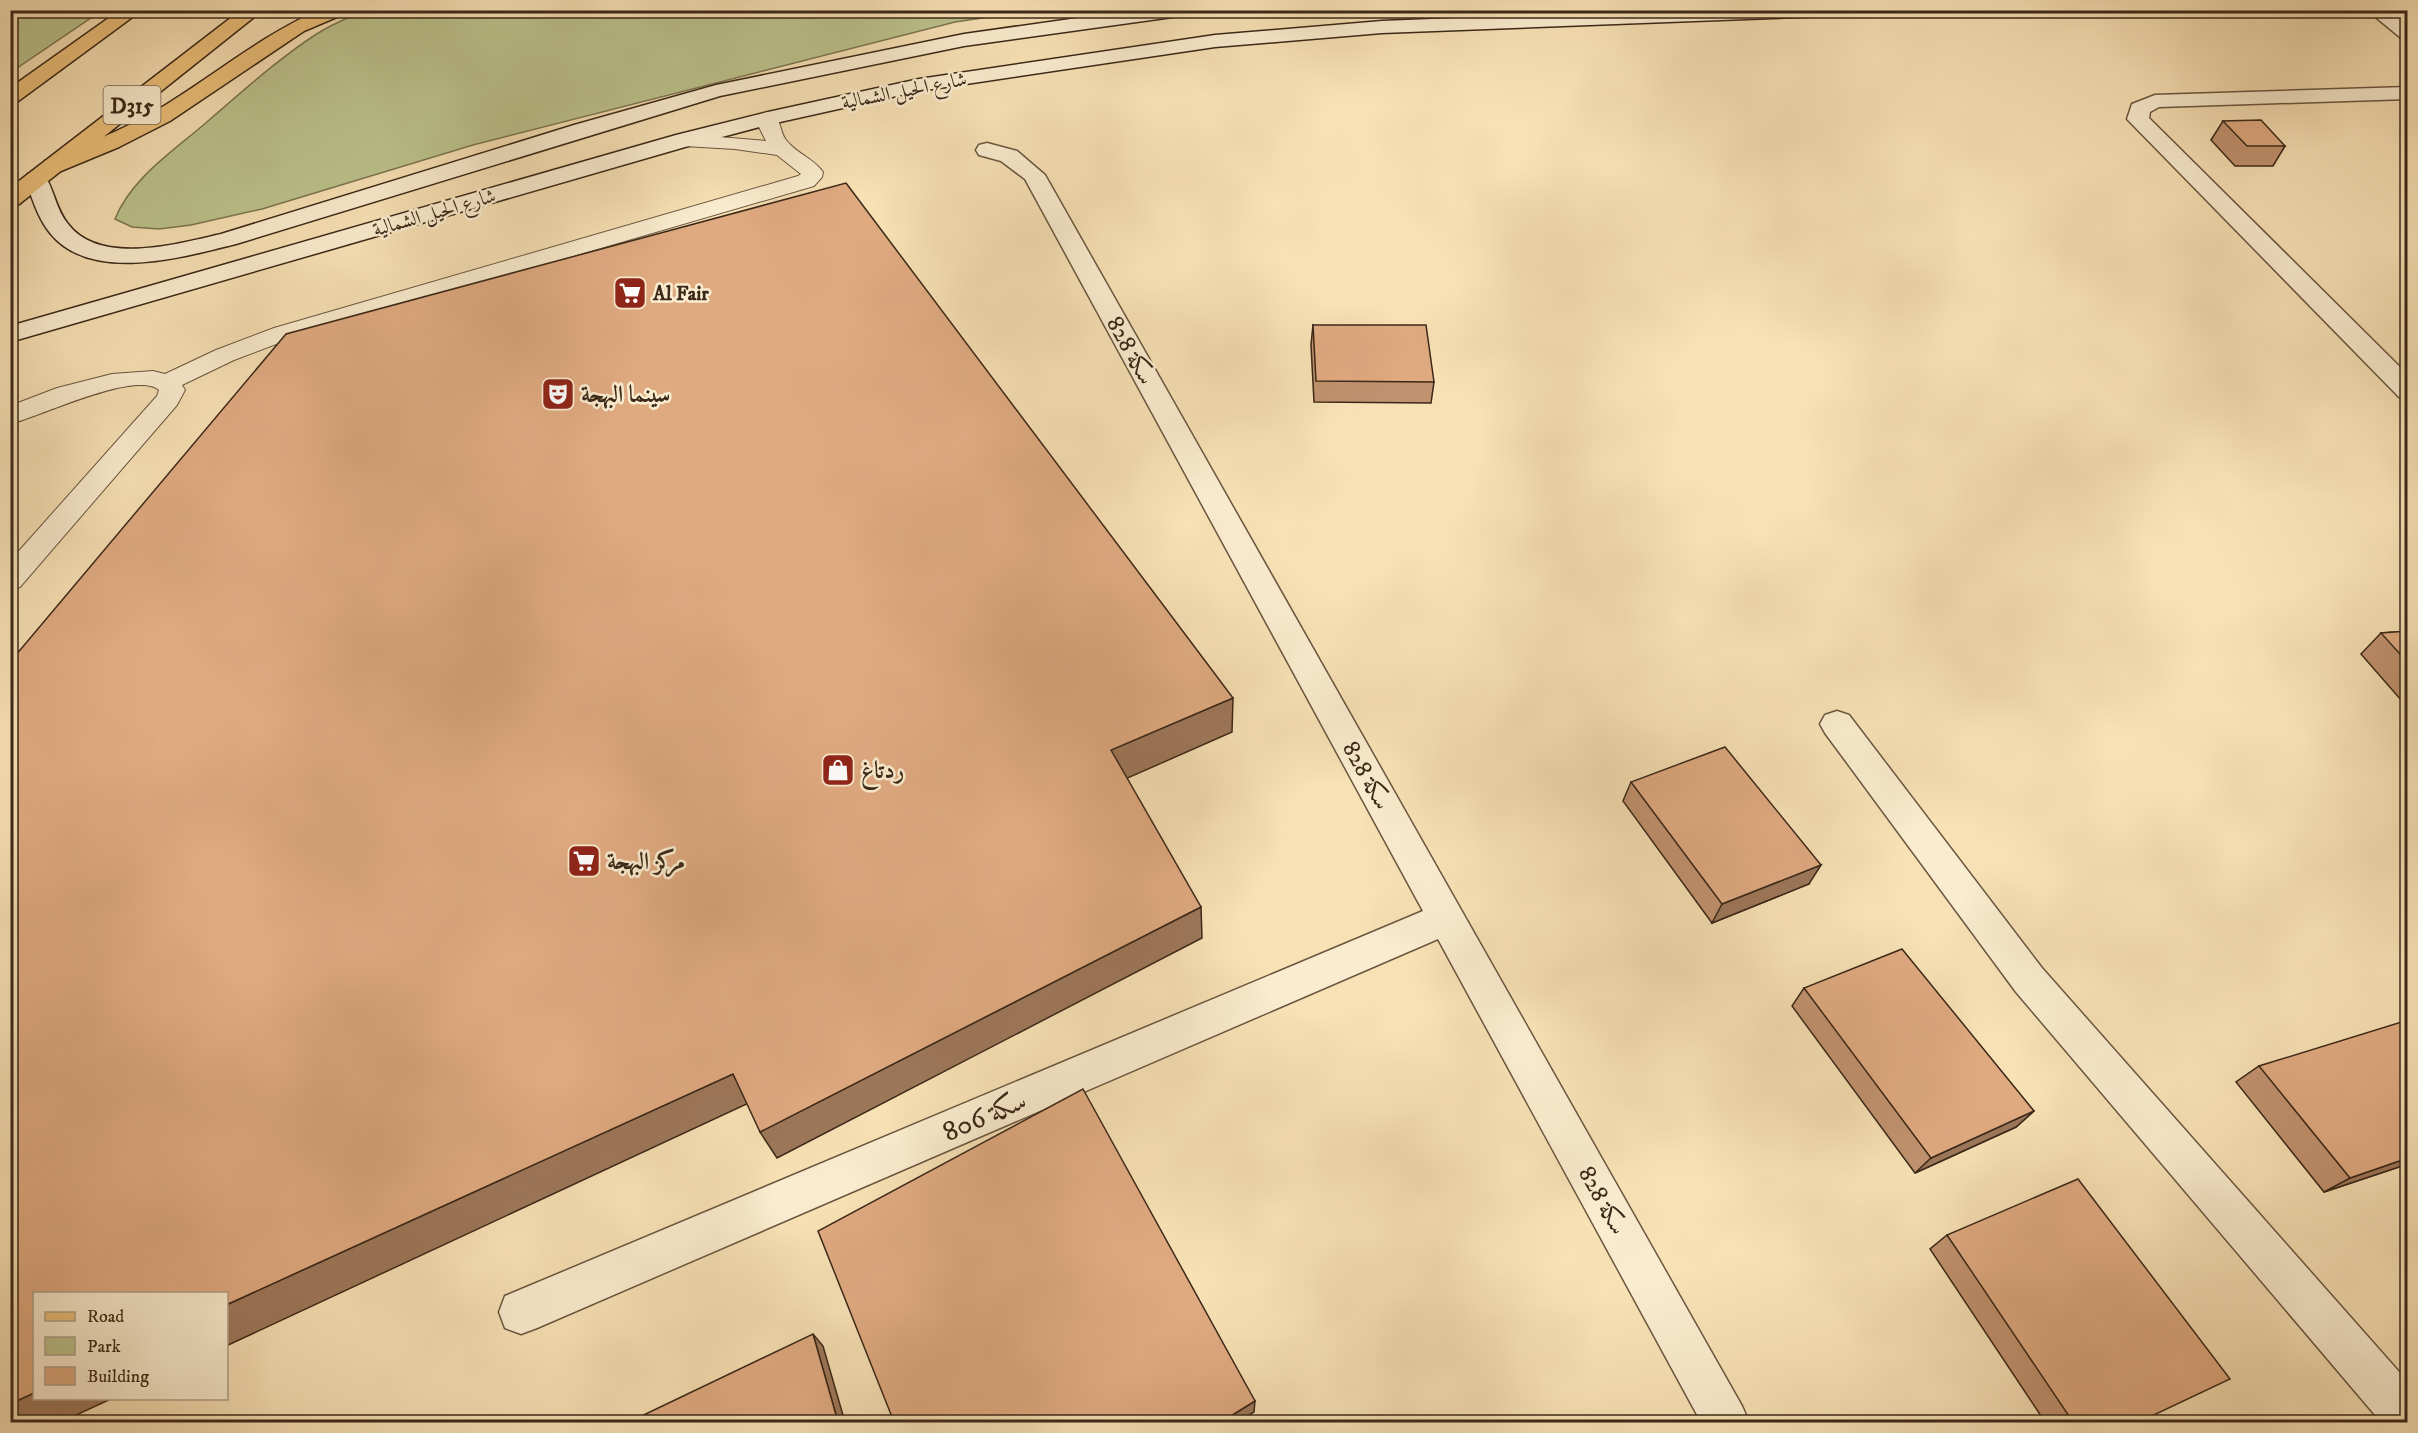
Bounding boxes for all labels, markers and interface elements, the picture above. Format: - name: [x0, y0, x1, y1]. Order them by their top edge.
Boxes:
- street label: شارع الحيل الشمالية: [840, 67, 970, 120]
- road number: D315: [104, 86, 160, 124]
- street label: شارع الحيل الشمالية: [370, 184, 500, 247]
- supermarket icon: Al Fair: [612, 275, 648, 311]
- place label: Al Fair: [652, 282, 709, 307]
- street label: سكة 828: [1099, 311, 1161, 390]
- theatre icon: سينما البهجة: [540, 376, 576, 412]
- place label: سينما البهجة: [581, 380, 670, 410]
- street label: سكة 828: [1335, 736, 1397, 815]
- shop icon: ردتاغ: [820, 752, 856, 788]
- place label: ردتاغ: [861, 756, 905, 790]
- supermarket icon: مركز البهجة: [566, 843, 602, 879]
- place label: مركز البهجة: [607, 847, 685, 878]
- street label: سكة 806: [937, 1083, 1032, 1150]
- street label: سكة 828: [1571, 1161, 1633, 1240]
- legend: [33, 1292, 228, 1400]
- text: Road: [87, 1306, 124, 1328]
- text: Park: [87, 1336, 121, 1358]
- text: Building: [87, 1366, 149, 1388]

